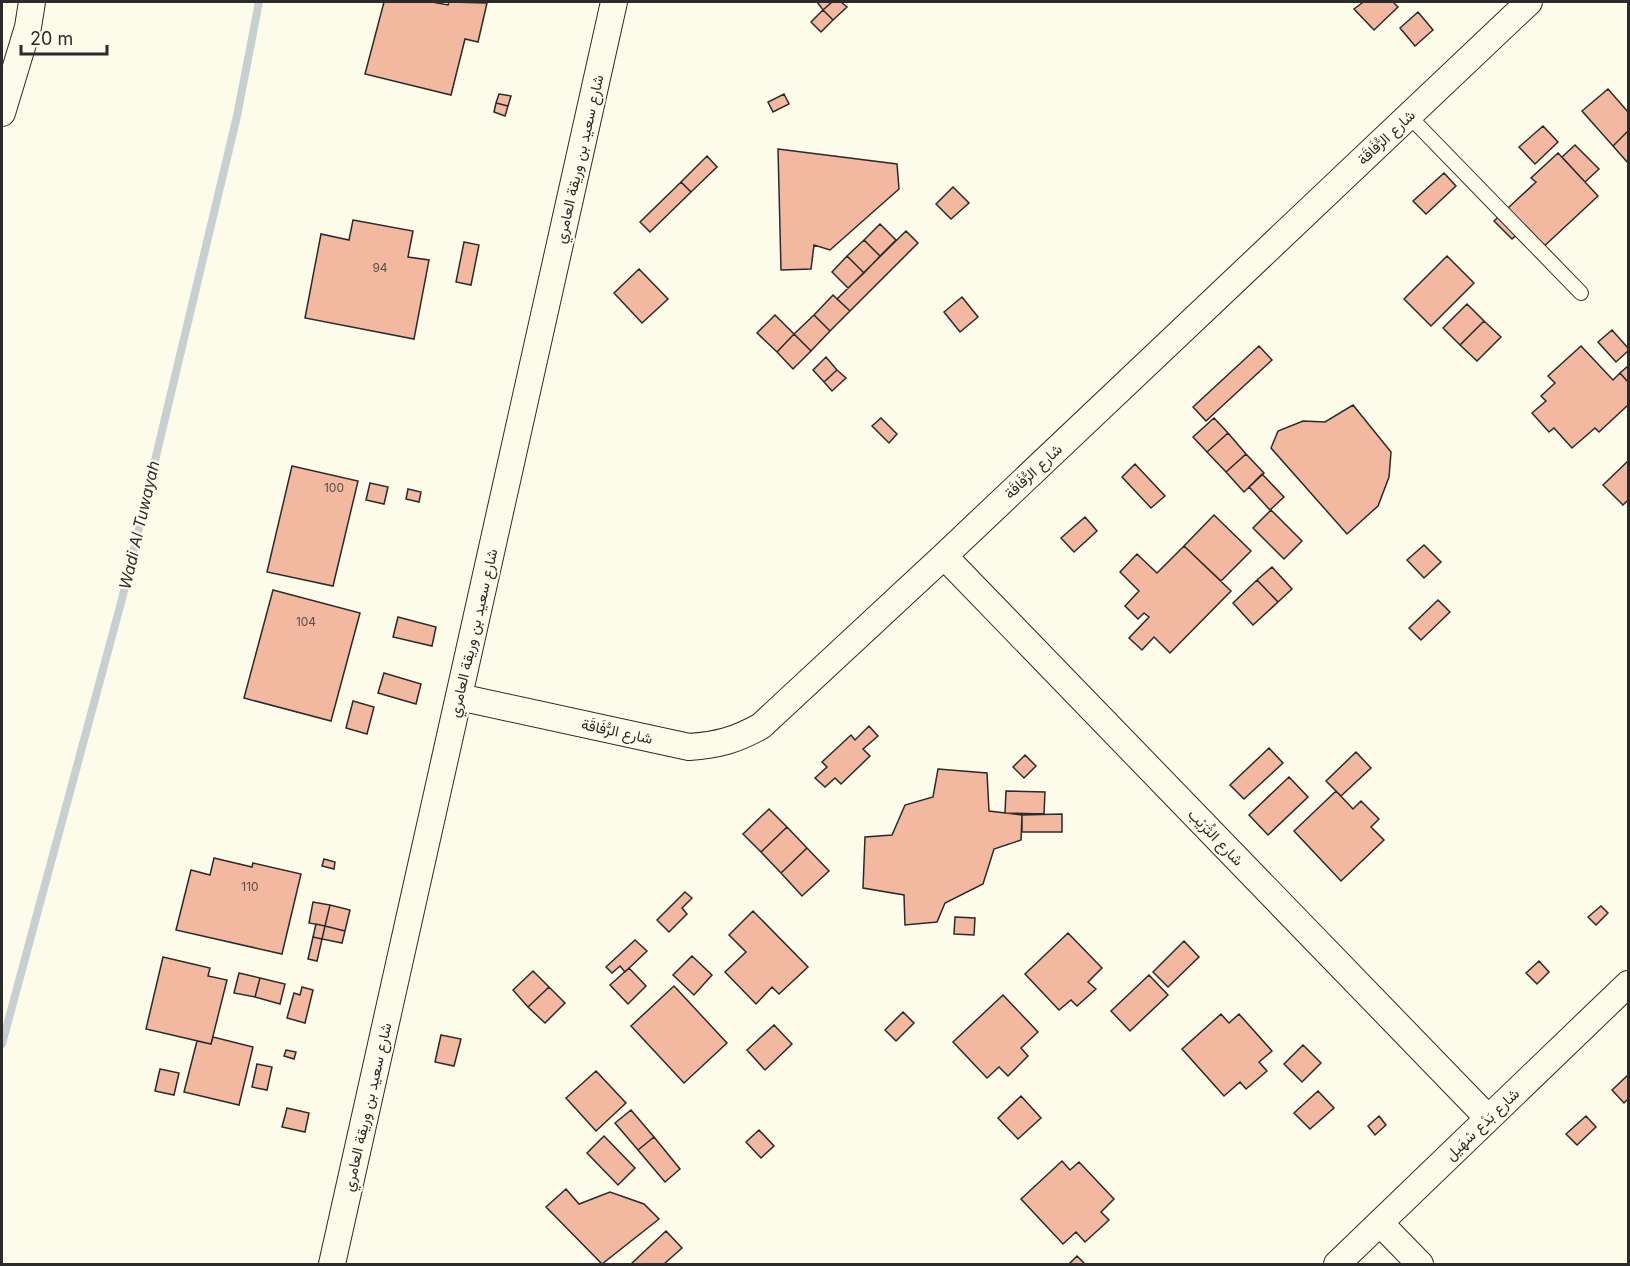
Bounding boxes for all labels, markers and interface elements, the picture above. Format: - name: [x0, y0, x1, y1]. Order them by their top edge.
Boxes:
- scale bar: [21, 18, 106, 56]
- text: 20 m: [30, 28, 73, 49]
- street label: شارع سعيد بن وريقة العامري: [550, 73, 612, 246]
- street label: شارع الرُّفَاقَة: [1353, 105, 1420, 170]
- house number: 94: [372, 260, 388, 275]
- street label: شارع الرُّفَاقَة: [1000, 439, 1067, 504]
- water label: Wadi Al Tuwayah: [114, 459, 164, 591]
- house number: 100: [324, 480, 344, 495]
- street label: شارع سعيد بن وريقة العامري: [444, 547, 506, 720]
- house number: 104: [296, 614, 316, 629]
- street label: شارع الرُّفَاقَة: [579, 714, 655, 750]
- street label: شارع الثُرَيْب: [1183, 805, 1248, 871]
- house number: 110: [241, 879, 259, 894]
- street label: شارع سعيد بن وريقة العامري: [338, 1021, 400, 1194]
- street label: شارع بَدْع سْهَيل: [1441, 1084, 1524, 1165]

